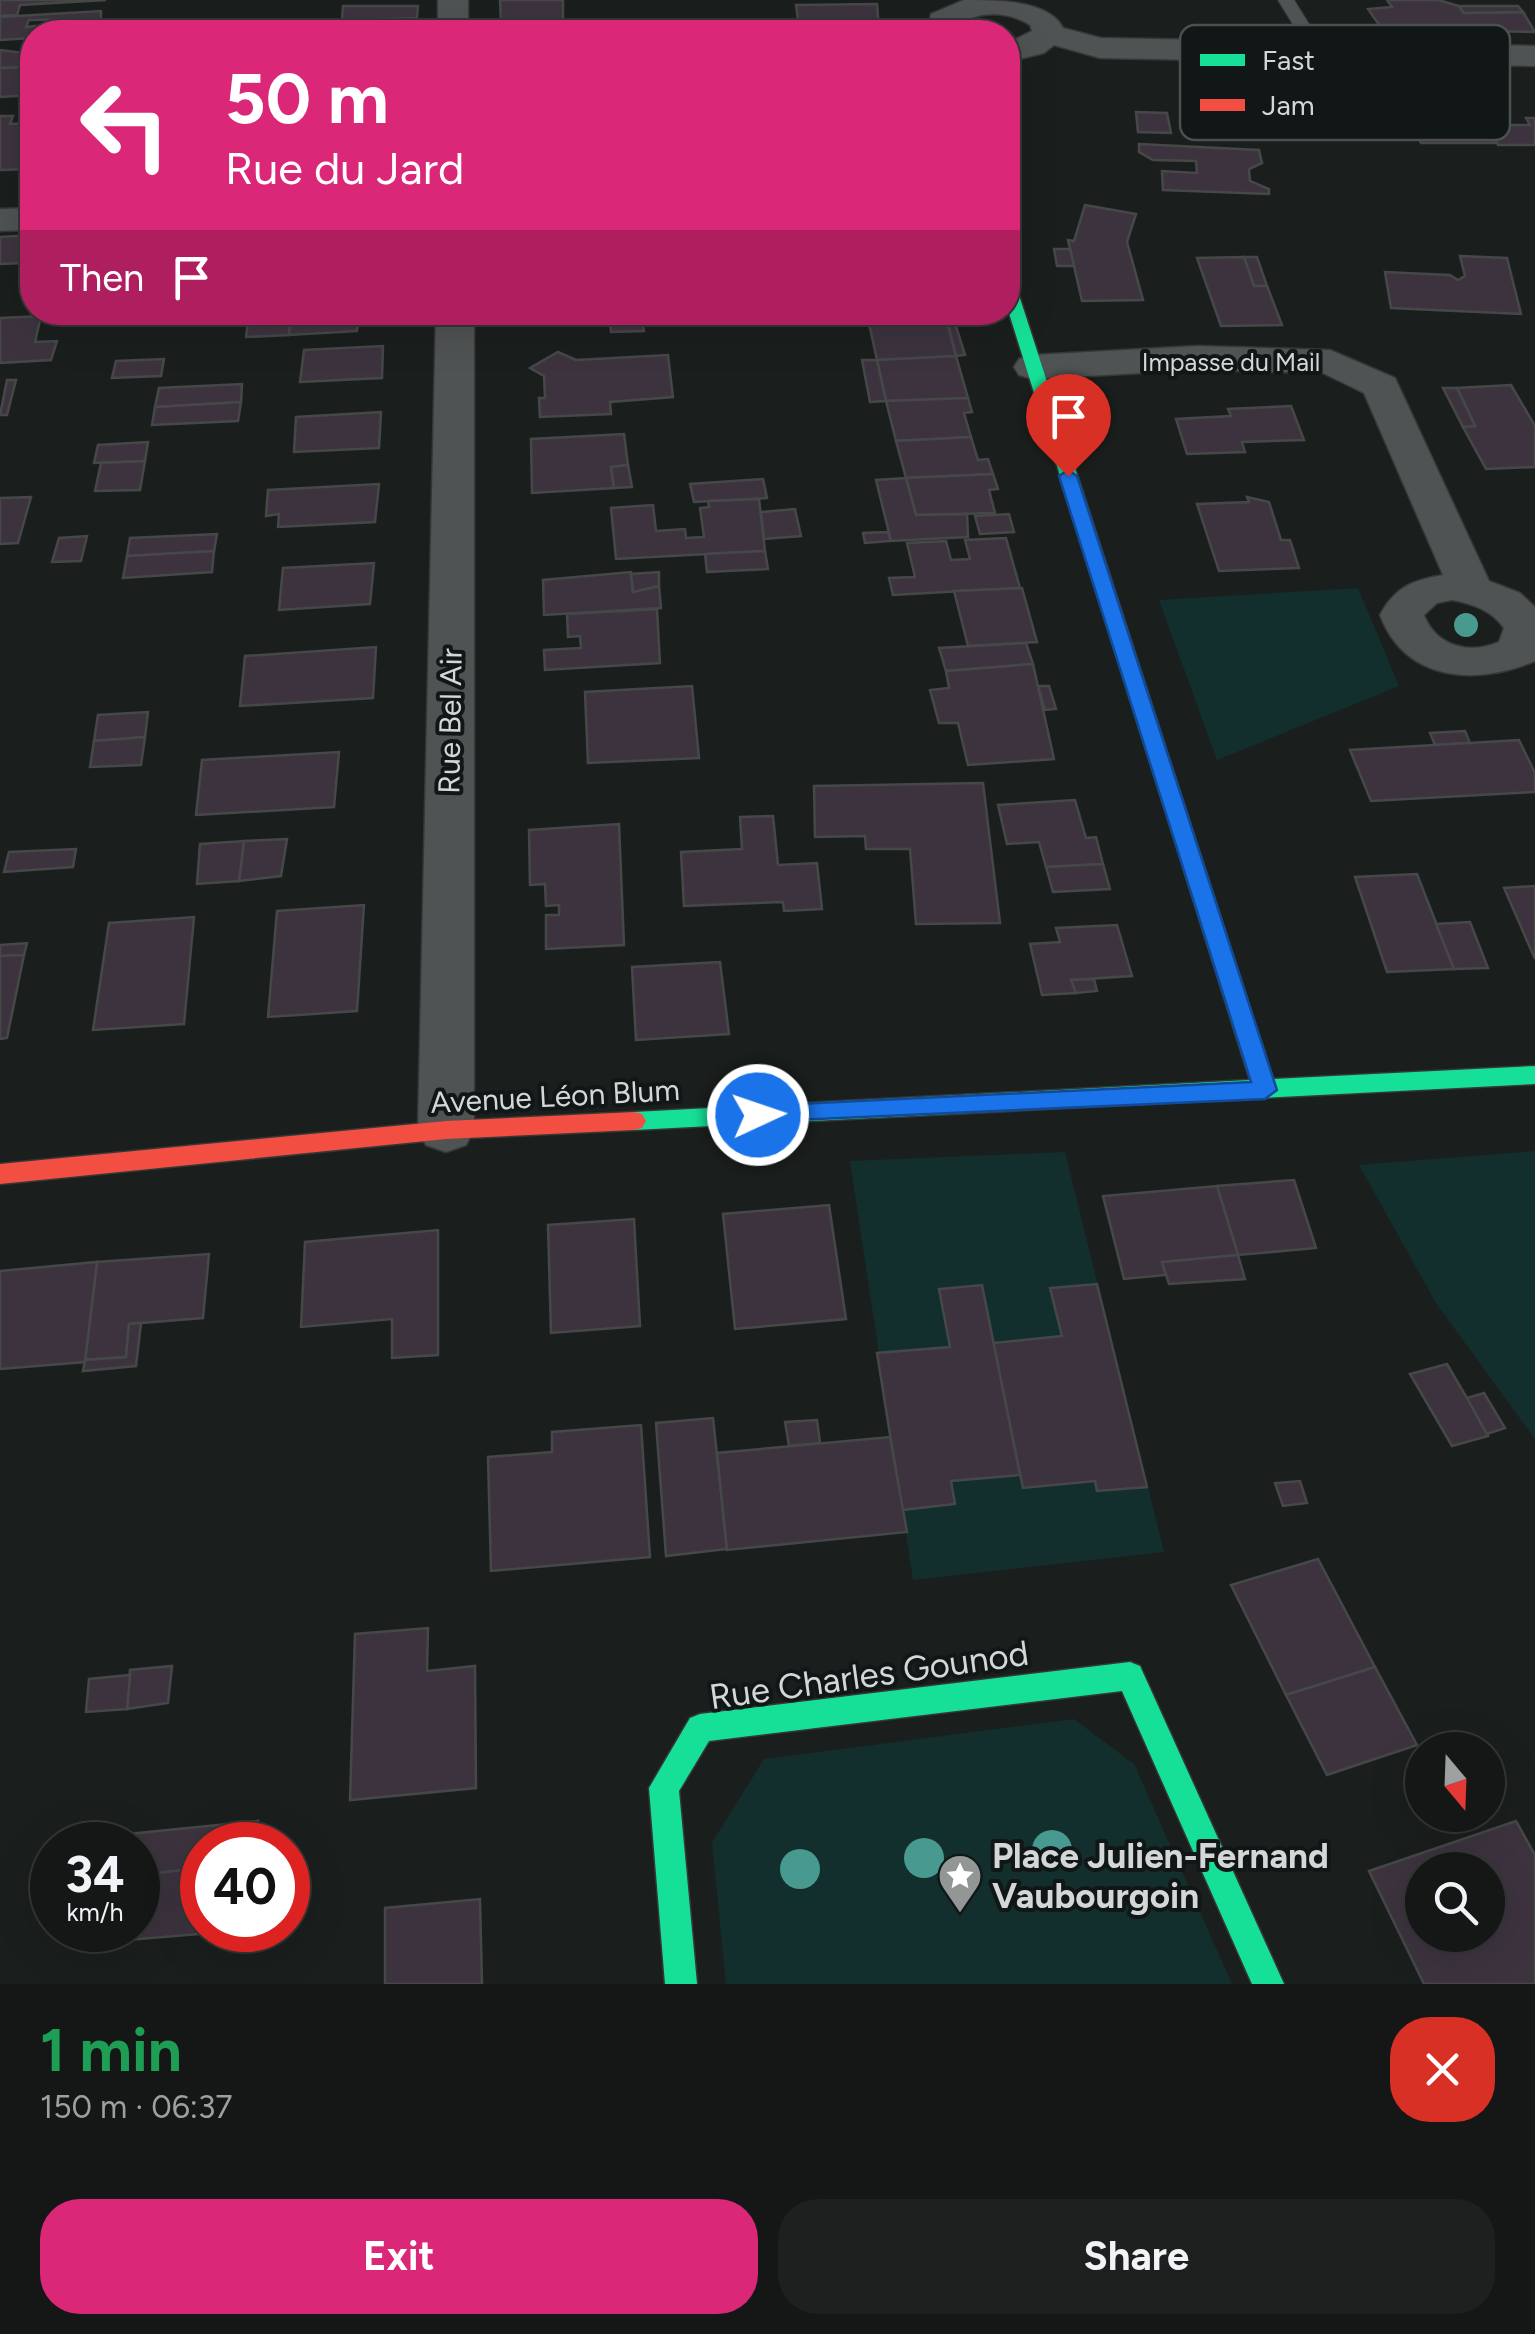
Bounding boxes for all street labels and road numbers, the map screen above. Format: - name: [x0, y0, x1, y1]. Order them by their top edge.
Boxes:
- street label: Impasse du Mail: [1142, 347, 1320, 377]
- street label: Rue Bel Air: [430, 648, 470, 794]
- street label: Avenue Léon Blum: [429, 1071, 681, 1121]
- street label: Rue Charles Gounod: [707, 1632, 1031, 1718]

